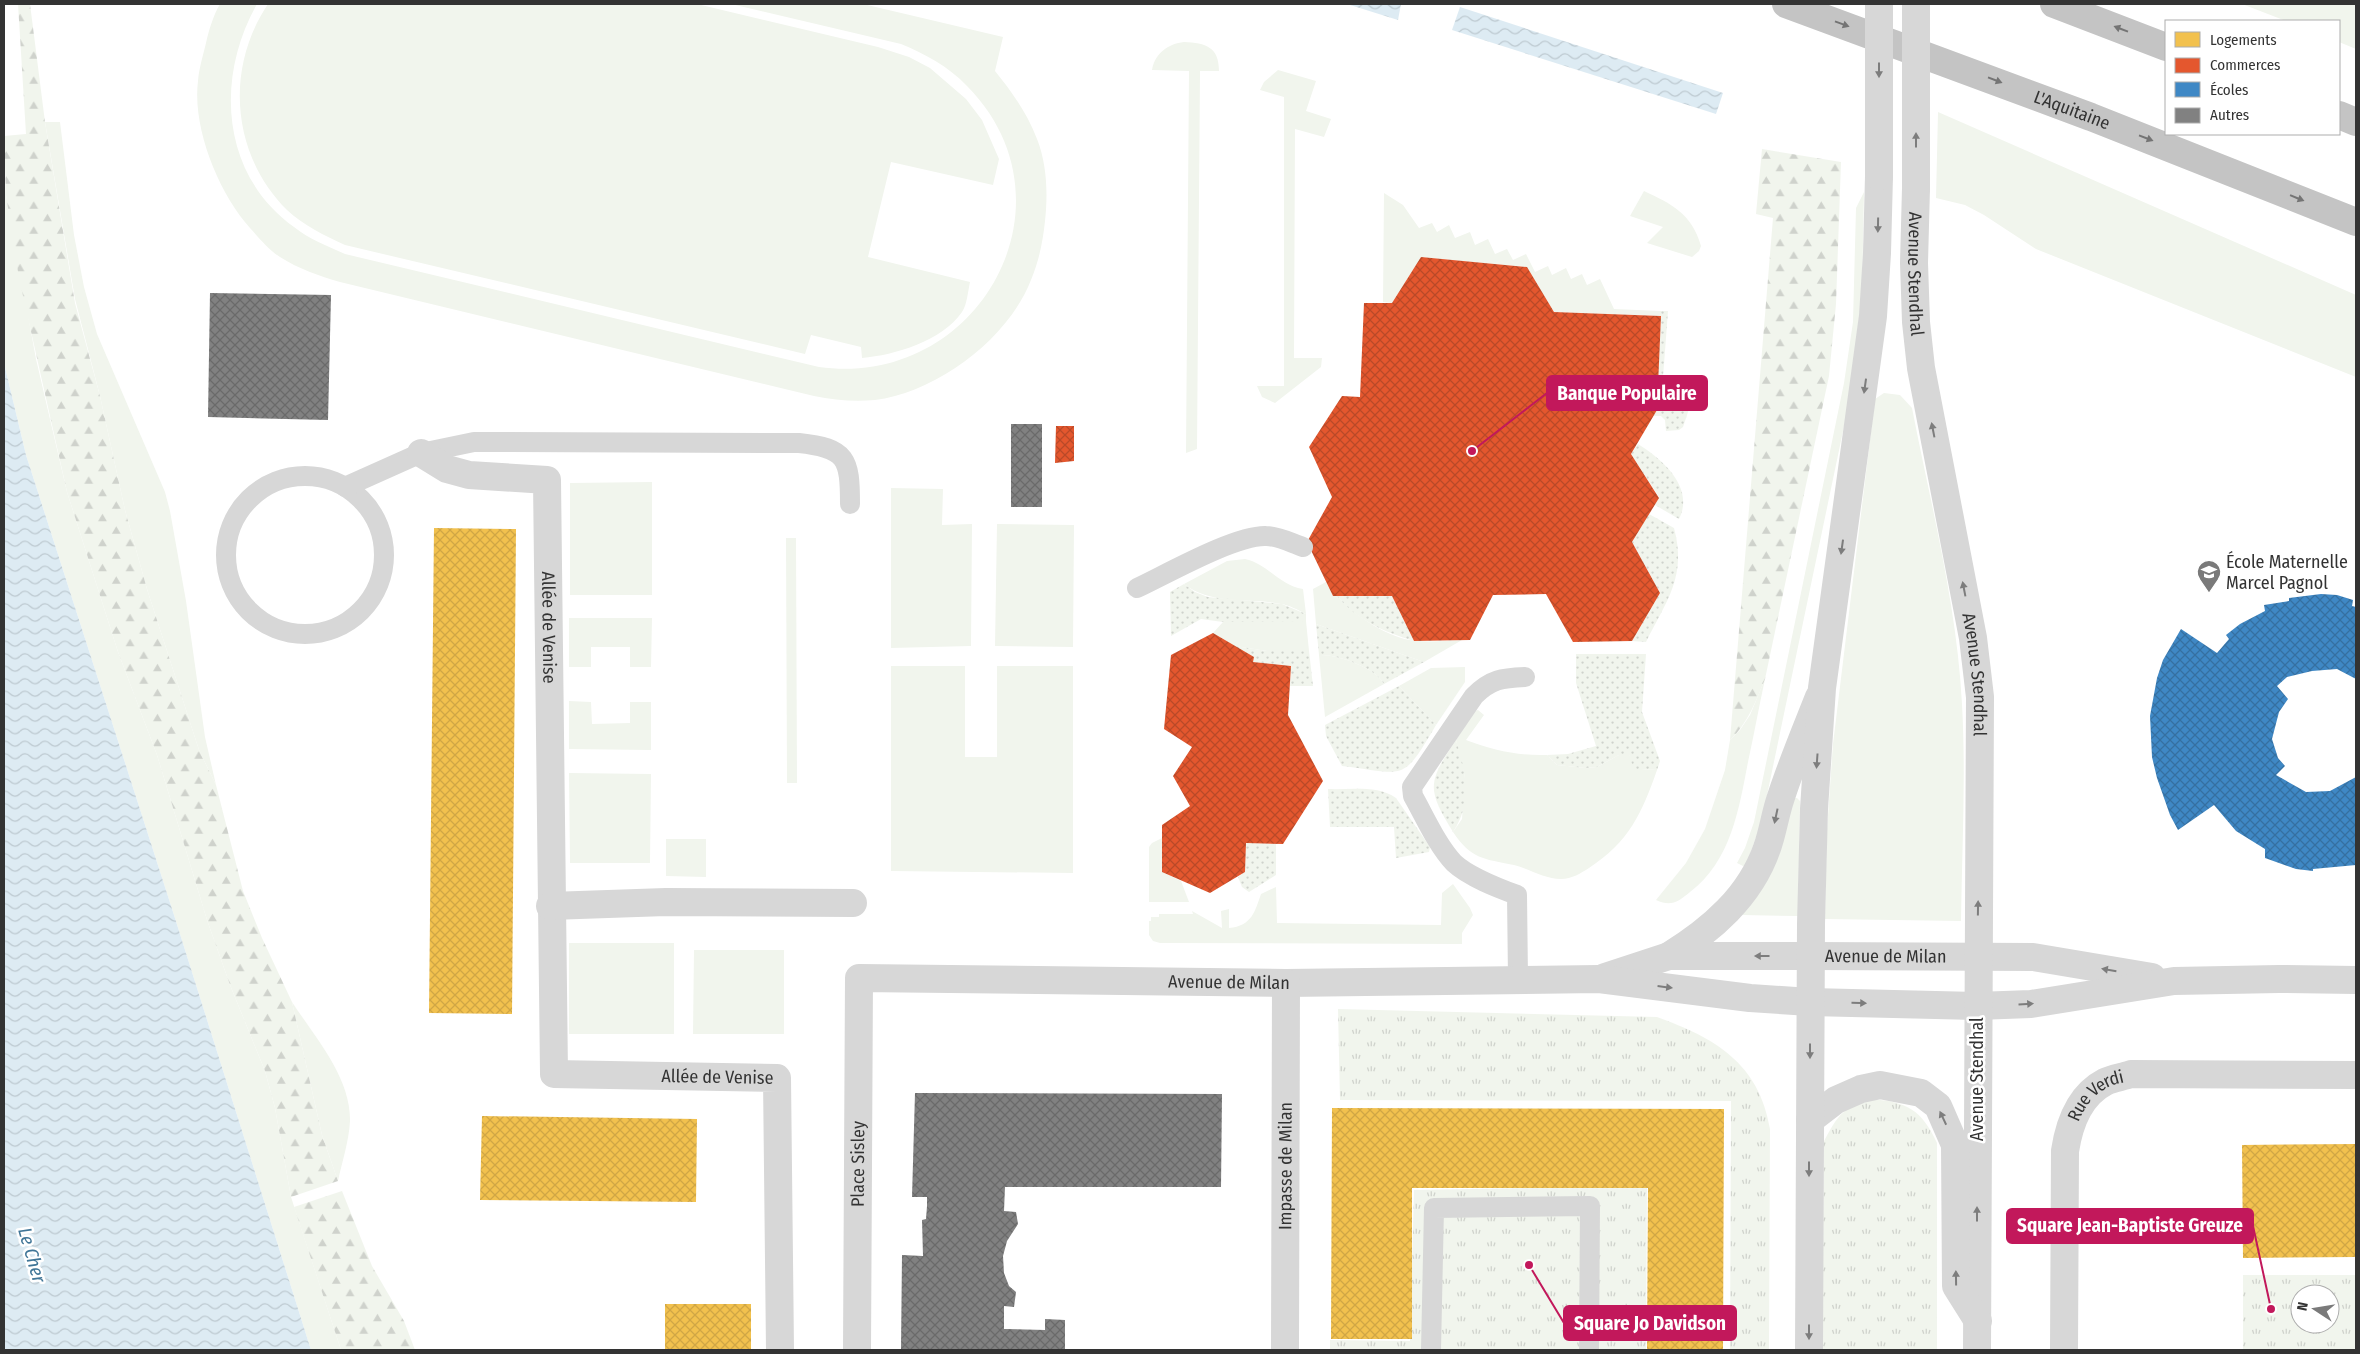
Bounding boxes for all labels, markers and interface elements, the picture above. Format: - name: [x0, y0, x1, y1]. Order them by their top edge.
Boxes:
- one-way arrow: [1835, 20, 1850, 28]
- legend: [2165, 20, 2340, 135]
- one-way arrow: [2113, 25, 2128, 33]
- text: Logements: [2210, 31, 2277, 49]
- text: Commerces: [2210, 56, 2280, 74]
- one-way arrow: [1875, 62, 1883, 78]
- one-way arrow: [1987, 77, 2002, 85]
- text: Écoles: [2210, 81, 2248, 99]
- street label: L'Aquitaine: [2031, 86, 2113, 135]
- text: Autres: [2210, 106, 2249, 124]
- one-way arrow: [1912, 131, 1920, 147]
- one-way arrow: [2139, 135, 2154, 143]
- one-way arrow: [2290, 195, 2305, 203]
- street label: Avenue Stendhal: [1903, 212, 1928, 337]
- one-way arrow: [1874, 217, 1882, 233]
- callout: Banque Populaire: [1547, 376, 1707, 410]
- one-way arrow: [1860, 379, 1868, 395]
- text: Banque Populaire: [1557, 382, 1697, 405]
- one-way arrow: [1929, 422, 1937, 437]
- one-way arrow: [1838, 540, 1846, 556]
- place label: École Maternelle Marcel Pagnol: [2226, 550, 2348, 594]
- school or university icon: École Maternelle Marcel Pagnol: [2196, 559, 2222, 593]
- street label: Allée de Venise: [537, 571, 560, 684]
- one-way arrow: [1959, 581, 1967, 597]
- street label: Avenue Stendhal: [1957, 611, 1991, 737]
- one-way arrow: [1813, 753, 1821, 769]
- one-way arrow: [1772, 809, 1780, 825]
- one-way arrow: [1974, 900, 1982, 916]
- street label: Avenue de Milan: [1825, 945, 1946, 968]
- one-way arrow: [1754, 952, 1770, 960]
- one-way arrow: [2100, 965, 2116, 973]
- street label: Avenue de Milan: [1168, 971, 1290, 994]
- one-way arrow: [1657, 984, 1673, 992]
- one-way arrow: [2018, 999, 2034, 1007]
- one-way arrow: [1851, 1000, 1867, 1008]
- street label: Avenue Stendhal: [1966, 1017, 1988, 1141]
- one-way arrow: [1806, 1043, 1814, 1059]
- street label: Allée de Venise: [661, 1065, 774, 1089]
- street label: Rue Verdi: [2063, 1066, 2126, 1124]
- street label: Impasse de Milan: [1274, 1102, 1297, 1230]
- one-way arrow: [1939, 1111, 1947, 1125]
- street label: Place Sisley: [847, 1121, 869, 1207]
- one-way arrow: [1805, 1161, 1813, 1177]
- one-way arrow: [1973, 1206, 1981, 1222]
- callout: Square Jean-Baptiste Greuze: [2007, 1209, 2253, 1243]
- text: Square Jean-Baptiste Greuze: [2017, 1214, 2243, 1237]
- water label: Le Cher: [13, 1225, 51, 1287]
- one-way arrow: [1952, 1270, 1960, 1286]
- north arrow: [2290, 1284, 2340, 1334]
- text: N: [2294, 1301, 2312, 1312]
- callout: Square Jo Davidson: [1564, 1306, 1736, 1340]
- text: Square Jo Davidson: [1574, 1312, 1726, 1335]
- one-way arrow: [1805, 1324, 1813, 1340]

